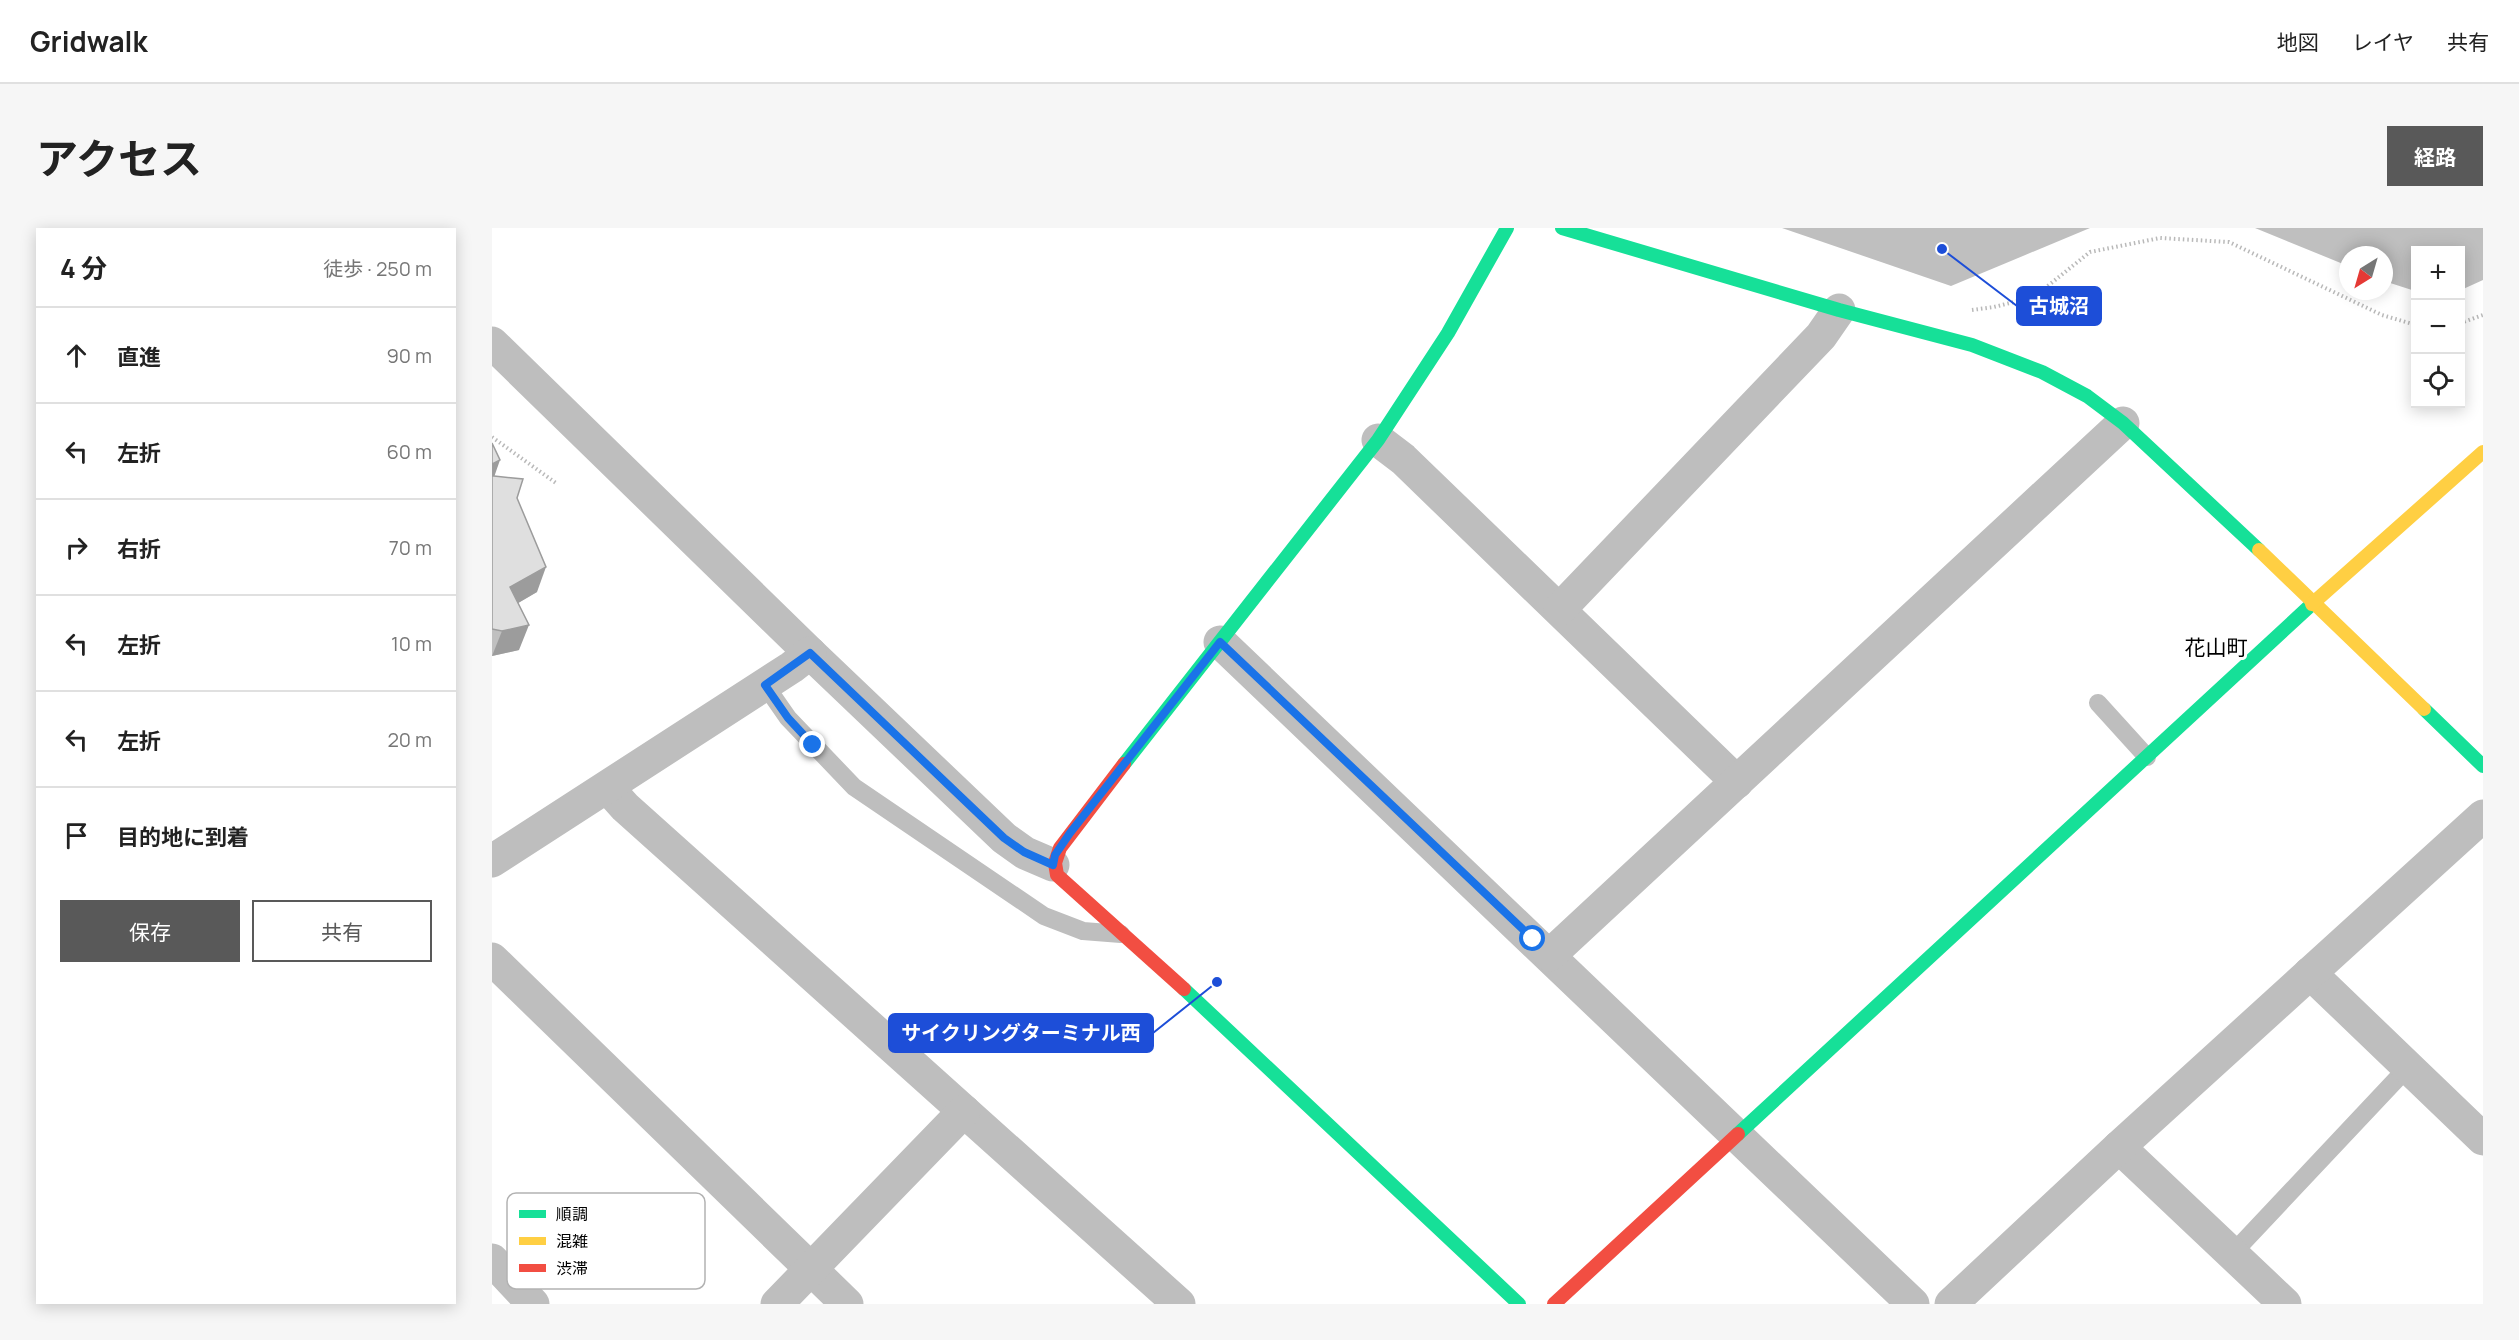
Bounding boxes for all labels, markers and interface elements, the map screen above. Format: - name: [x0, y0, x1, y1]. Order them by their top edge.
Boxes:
- text: Gridwalk: [30, 22, 147, 60]
- text: 地図: [2277, 28, 2319, 56]
- text: レイヤ: [2352, 28, 2414, 56]
- text: 共有: [2447, 28, 2489, 56]
- button: 経路: [2387, 126, 2483, 186]
- text: アクセス: [36, 129, 202, 187]
- north arrow: [2339, 246, 2393, 300]
- map controls: [2411, 246, 2465, 408]
- button: +: [2411, 246, 2465, 300]
- text: 4 分: [60, 250, 107, 286]
- text: 徒歩 · 250 m: [323, 255, 432, 282]
- callout: 古城沼: [2017, 287, 2101, 325]
- text: 古城沼: [2029, 292, 2089, 319]
- button: −: [2411, 300, 2465, 354]
- icon: ahead: [60, 339, 93, 372]
- text: 直進: [117, 342, 161, 372]
- text: 90 m: [386, 342, 432, 369]
- button: locate: [2411, 354, 2465, 408]
- icon: left: [60, 435, 93, 468]
- text: 左折: [117, 438, 161, 468]
- text: 60 m: [386, 438, 432, 465]
- icon: right: [60, 531, 93, 564]
- text: 右折: [117, 534, 161, 564]
- text: 70 m: [389, 534, 432, 561]
- icon: left: [60, 627, 93, 660]
- text: 左折: [117, 630, 161, 660]
- text: 10 m: [391, 630, 432, 657]
- district label: 花山町: [2185, 633, 2248, 661]
- icon: left: [60, 723, 93, 756]
- text: 左折: [117, 726, 161, 756]
- text: 20 m: [387, 726, 432, 753]
- route end: [799, 731, 825, 757]
- icon: arrive: [60, 819, 93, 852]
- text: 目的地に到着: [117, 822, 249, 852]
- button: 保存: [60, 900, 240, 962]
- button: 共有: [252, 900, 432, 962]
- route start: [1519, 925, 1545, 951]
- callout: サイクリングターミナル西: [889, 1014, 1153, 1052]
- text: サイクリングターミナル西: [901, 1019, 1141, 1046]
- legend: [507, 1193, 705, 1289]
- text: 順調: [556, 1203, 588, 1225]
- text: 混雑: [556, 1230, 588, 1252]
- text: 渋滞: [556, 1257, 588, 1279]

